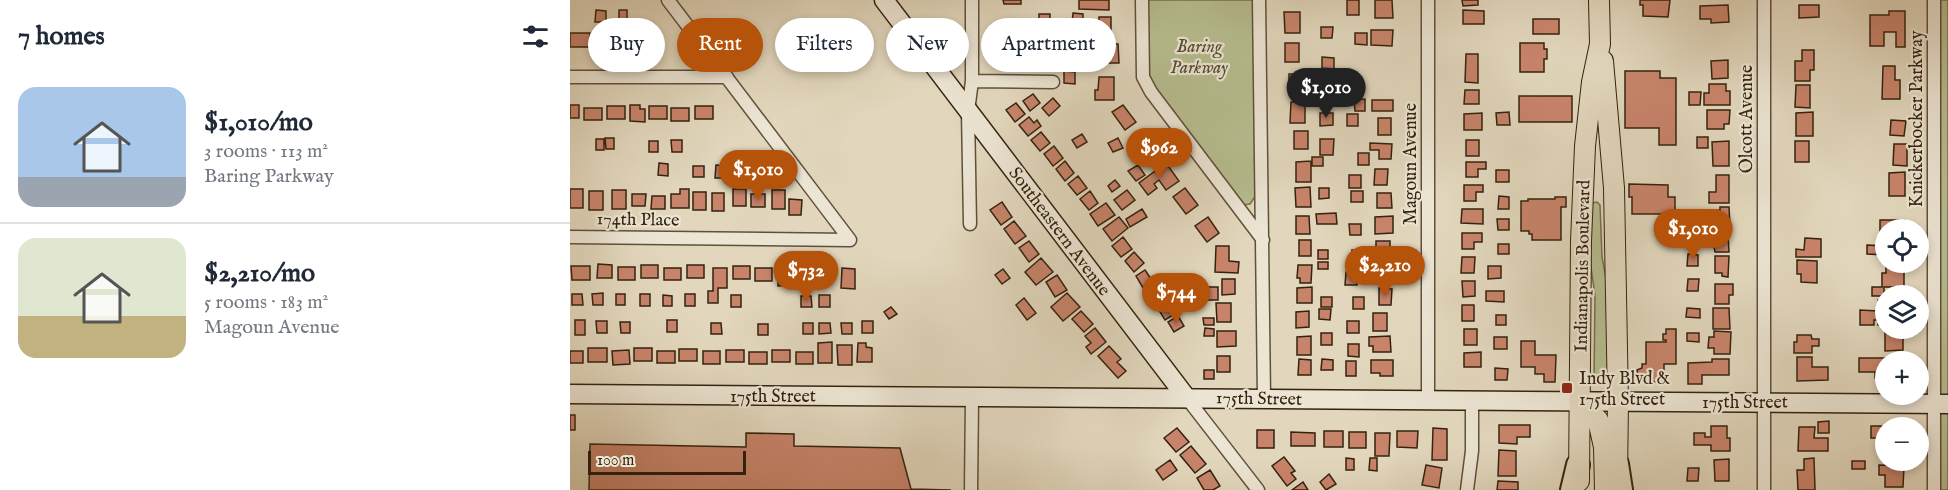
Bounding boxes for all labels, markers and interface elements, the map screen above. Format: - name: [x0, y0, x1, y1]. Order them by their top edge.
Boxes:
- chip: Buy: [588, 18, 665, 72]
- chip: Rent: [677, 18, 763, 72]
- chip: Filters: [775, 18, 874, 72]
- chip: New: [886, 18, 969, 72]
- chip: Apartment: [981, 18, 1116, 72]
- text: 7 homes: [18, 20, 105, 53]
- icon: filters: [519, 20, 552, 53]
- street label: Knickerbocker Parkway: [1906, 30, 1929, 208]
- park label: Baring Parkway: [1170, 36, 1228, 80]
- street label: Olcott Avenue: [1736, 65, 1759, 173]
- pin: $1,010: [1277, 68, 1375, 119]
- text: $1,010: [1301, 75, 1351, 100]
- street label: Magoun Avenue: [1400, 103, 1423, 225]
- text: $1,010/mo: [204, 106, 313, 139]
- icon: home: [66, 111, 138, 183]
- pin: $962: [1123, 128, 1195, 179]
- text: $962: [1140, 135, 1178, 160]
- text: 3 rooms · 113 m²: [204, 139, 328, 164]
- pin: $1,010: [709, 150, 807, 201]
- text: $1,010: [733, 157, 783, 182]
- street label: Southeastern Avenue: [1003, 163, 1115, 301]
- text: Baring Parkway: [204, 164, 334, 189]
- street label: Indianapolis Boulevard: [1570, 179, 1597, 352]
- street label: 174th Place: [596, 208, 680, 233]
- pin: $1,010: [1644, 209, 1742, 260]
- text: $1,010: [1668, 216, 1718, 241]
- map controls: [1875, 219, 1929, 471]
- button: locate: [1875, 219, 1929, 273]
- pin: $2,210: [1336, 246, 1434, 297]
- pin: $732: [770, 251, 842, 302]
- text: $2,210: [1359, 253, 1411, 278]
- text: $2,210/mo: [204, 257, 315, 290]
- text: $732: [787, 258, 825, 283]
- icon: home: [66, 262, 138, 334]
- pin: $744: [1140, 273, 1212, 324]
- text: $744: [1156, 280, 1196, 305]
- button: layers: [1875, 285, 1929, 339]
- text: 5 rooms · 183 m²: [204, 290, 328, 315]
- text: Magoun Avenue: [204, 315, 339, 340]
- button: +: [1875, 351, 1929, 405]
- place label: Indy Blvd & 175th Street: [1579, 368, 1670, 412]
- marker: Indy Blvd & 175th Street: [1560, 381, 1574, 395]
- street label: 175th Street: [730, 386, 816, 409]
- street label: 175th Street: [1216, 387, 1302, 412]
- street label: 175th Street: [1702, 392, 1788, 415]
- button: −: [1875, 417, 1929, 471]
- scale bar: [588, 448, 746, 476]
- text: 100 m: [597, 451, 634, 471]

